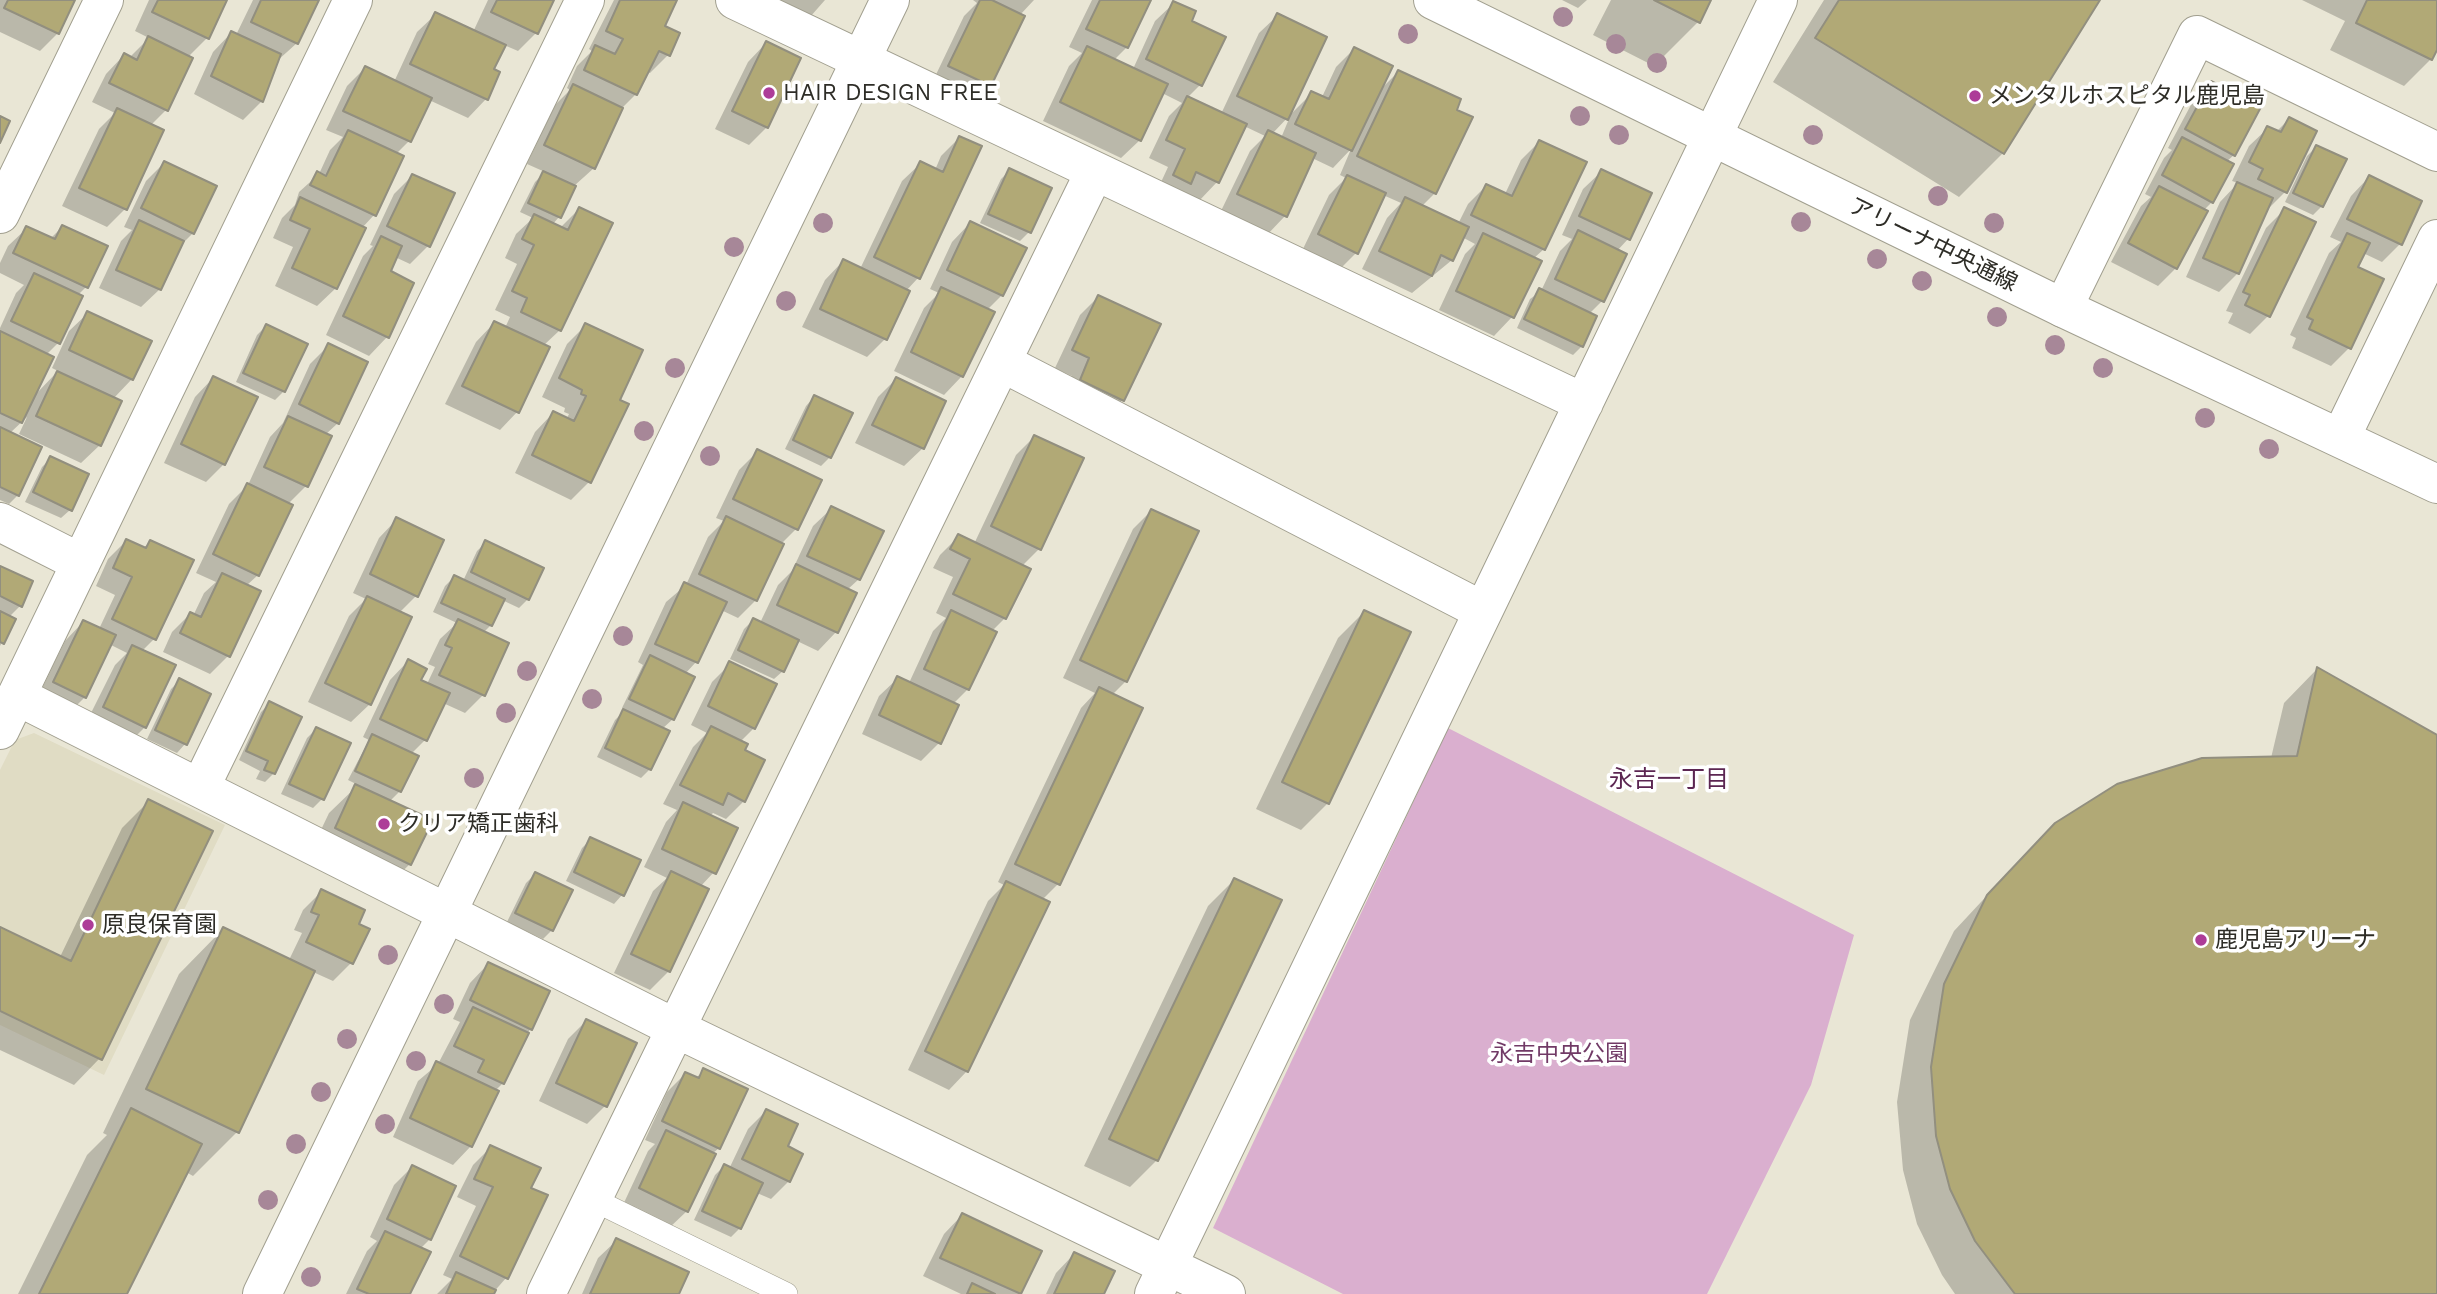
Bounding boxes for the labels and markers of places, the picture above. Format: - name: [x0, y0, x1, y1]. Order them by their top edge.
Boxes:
- place label: HAIR DESIGN FREE: [783, 79, 998, 107]
- place label: メンタルホスピタル鹿児島: [1989, 82, 2265, 110]
- marker: HAIR DESIGN FREE: [761, 85, 777, 101]
- marker: メンタルホスピタル鹿児島: [1967, 88, 1983, 104]
- place label: クリア矯正歯科: [398, 810, 559, 838]
- marker: クリア矯正歯科: [376, 816, 392, 832]
- place label: 原良保育園: [102, 911, 217, 939]
- marker: 原良保育園: [80, 917, 96, 933]
- place label: 鹿児島アリーナ: [2215, 926, 2376, 954]
- marker: 鹿児島アリーナ: [2193, 932, 2209, 948]

